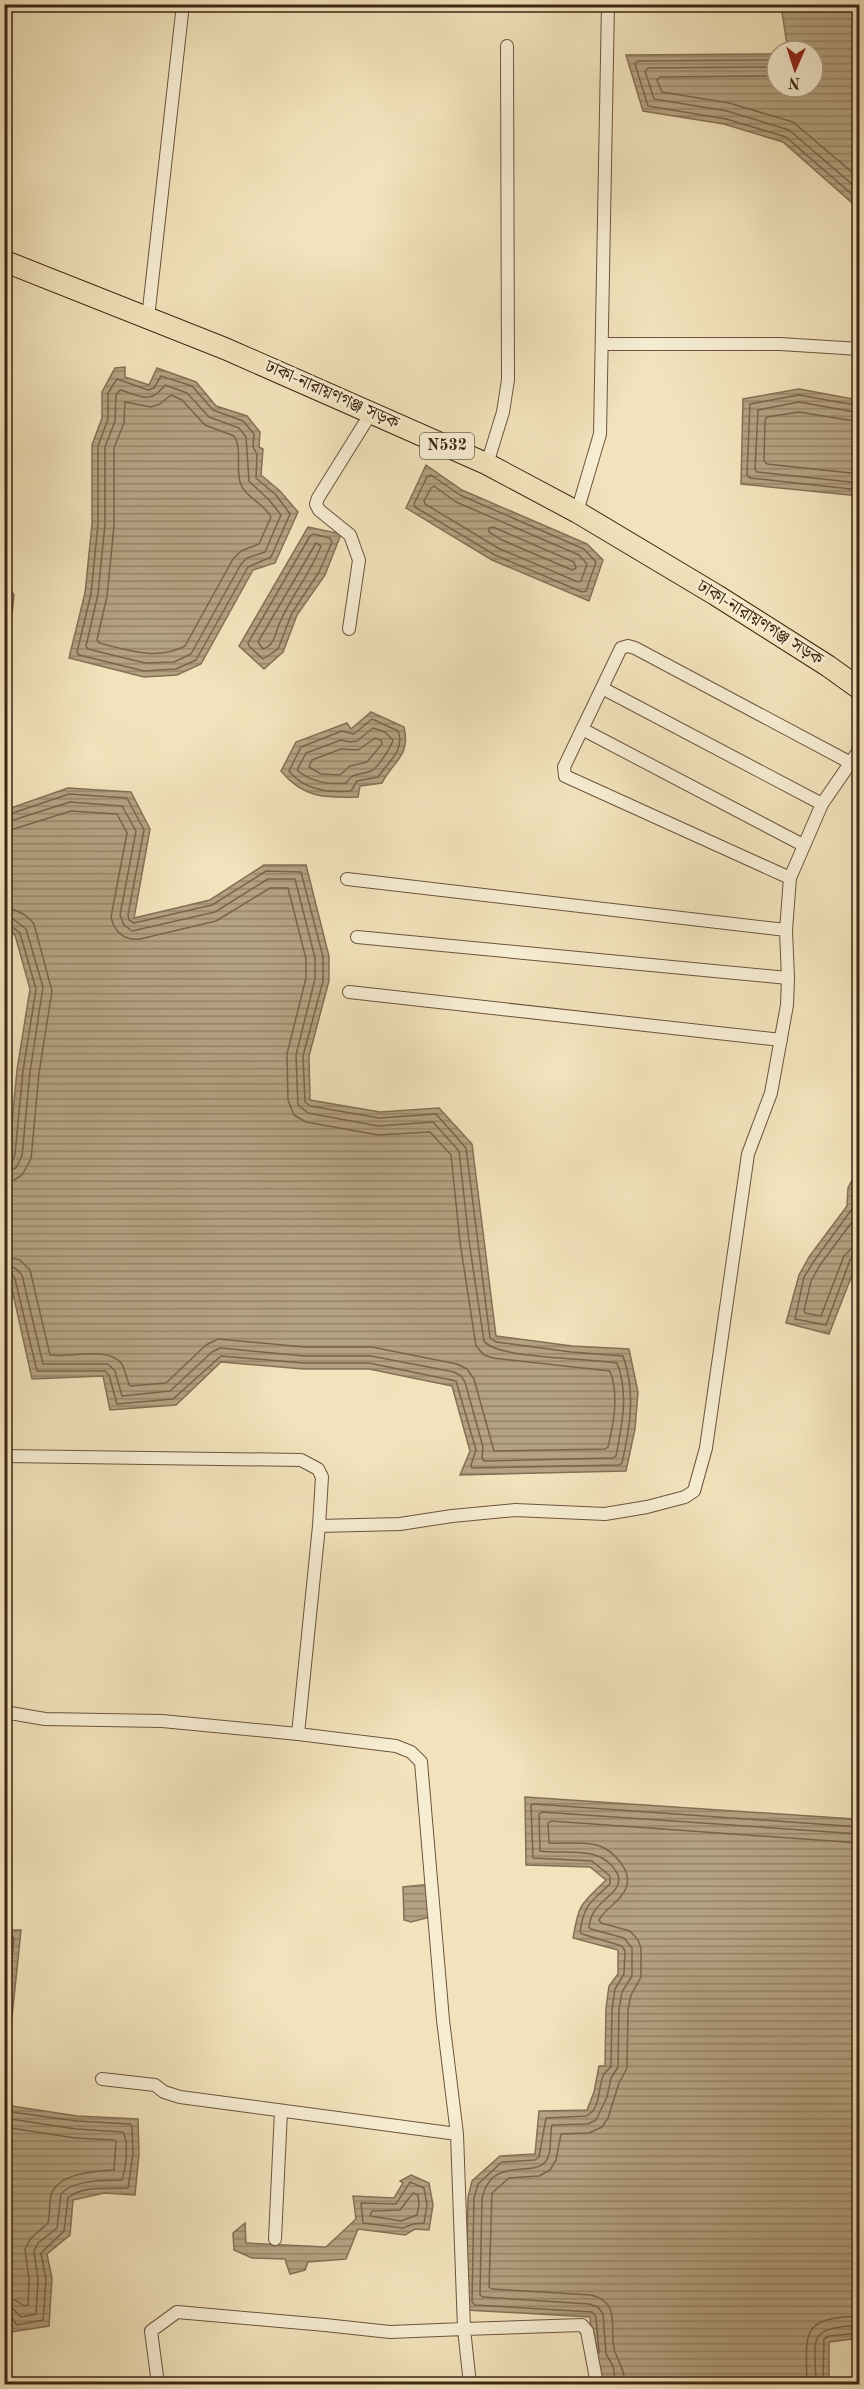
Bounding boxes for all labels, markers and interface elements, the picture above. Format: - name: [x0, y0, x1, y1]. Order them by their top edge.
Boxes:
- north arrow: [765, 39, 825, 99]
- text: N: [787, 74, 801, 90]
- street label: ঢাকা-নারায়ণগঞ্জ সড়ক: [261, 357, 403, 433]
- road number: N532: [420, 433, 474, 459]
- street label: ঢাকা-নারায়ণগঞ্জ সড়ক: [693, 577, 827, 670]

